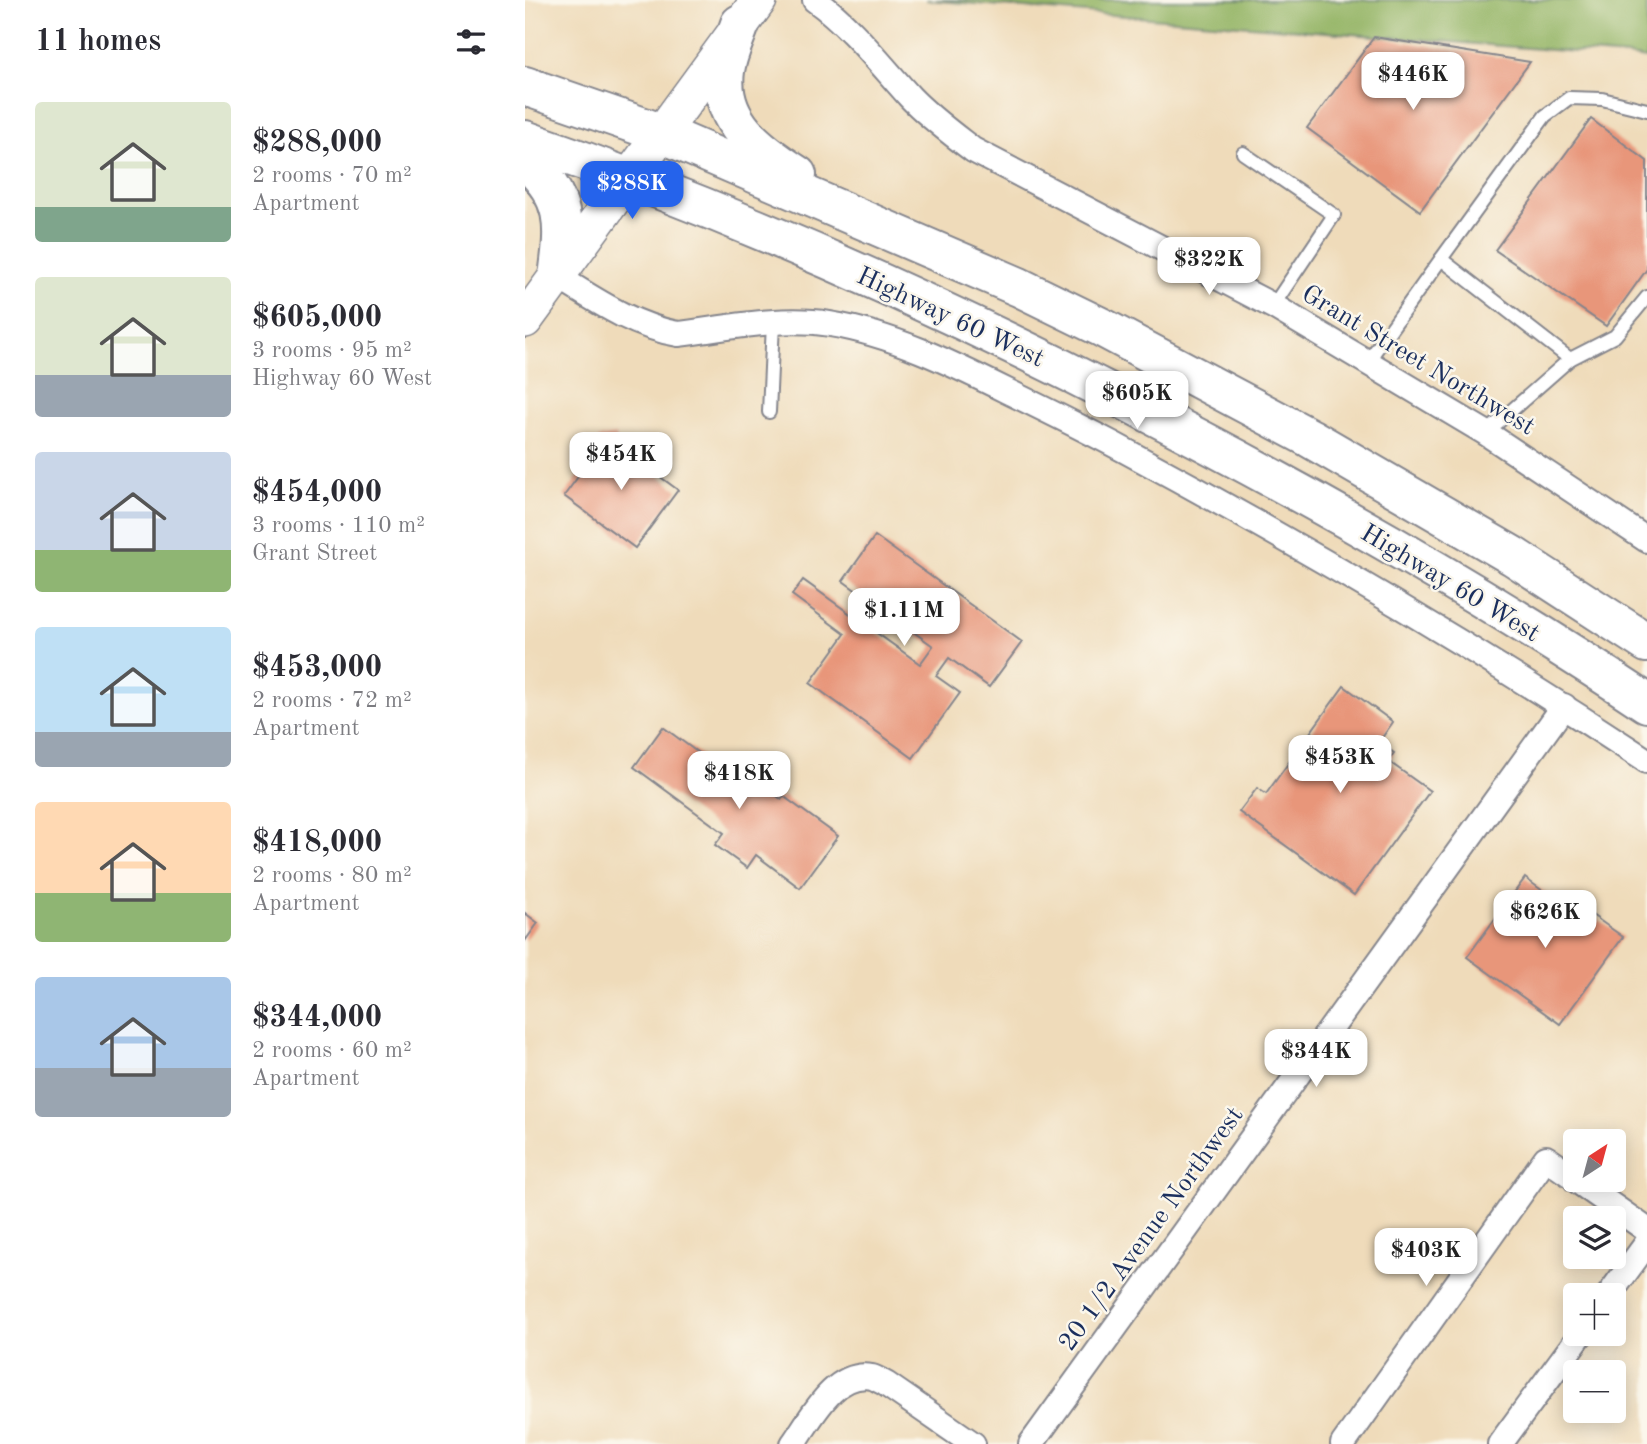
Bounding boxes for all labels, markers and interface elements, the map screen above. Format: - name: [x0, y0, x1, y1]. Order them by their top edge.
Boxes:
- icon: filters: [452, 23, 490, 61]
- text: 11 homes: [35, 27, 161, 57]
- pin: $446K: [1364, 52, 1462, 112]
- text: $446K: [1377, 63, 1449, 86]
- text: $288,000: [252, 128, 382, 158]
- icon: home: [91, 130, 175, 214]
- pin: $288K: [583, 162, 681, 221]
- text: 2 rooms · 70 m²: [252, 164, 412, 187]
- text: $288K: [596, 172, 668, 195]
- text: Apartment: [252, 192, 360, 215]
- pin: $322K: [1160, 238, 1258, 297]
- text: $322K: [1173, 248, 1245, 271]
- street label: Highway 60 West: [852, 263, 1048, 373]
- street label: Grant Street Northwest: [1297, 281, 1539, 441]
- text: $605,000: [252, 303, 382, 333]
- icon: home: [91, 305, 175, 389]
- text: 3 rooms · 95 m²: [252, 339, 412, 362]
- text: Highway 60 West: [252, 367, 432, 390]
- pin: $605K: [1088, 372, 1186, 431]
- text: $605K: [1101, 382, 1173, 405]
- pin: $454K: [572, 433, 670, 492]
- text: $454K: [585, 443, 657, 466]
- text: $454,000: [252, 478, 382, 508]
- icon: home: [91, 480, 175, 564]
- text: 3 rooms · 110 m²: [252, 514, 425, 537]
- street label: Highway 60 West: [1356, 520, 1544, 647]
- text: Grant Street: [252, 542, 377, 565]
- pin: $1.11M: [847, 588, 961, 648]
- text: $1.11M: [864, 599, 944, 622]
- text: $453,000: [252, 653, 382, 683]
- icon: home: [91, 655, 175, 739]
- text: 2 rooms · 72 m²: [252, 689, 412, 712]
- text: Apartment: [252, 717, 360, 740]
- pin: $453K: [1291, 736, 1389, 795]
- text: $453K: [1304, 746, 1376, 769]
- pin: $418K: [690, 752, 788, 811]
- text: $418K: [703, 762, 775, 785]
- text: $418,000: [252, 828, 382, 858]
- icon: home: [91, 830, 175, 914]
- text: 2 rooms · 80 m²: [252, 864, 412, 887]
- pin: $626K: [1496, 890, 1594, 950]
- text: Apartment: [252, 892, 360, 915]
- text: $626K: [1509, 901, 1581, 924]
- text: $344,000: [252, 1003, 382, 1033]
- icon: home: [91, 1005, 175, 1089]
- pin: $344K: [1267, 1030, 1365, 1089]
- text: 2 rooms · 60 m²: [252, 1039, 412, 1062]
- text: $344K: [1280, 1040, 1352, 1063]
- text: Apartment: [252, 1067, 360, 1090]
- street label: 20 1/2 Avenue Northwest: [1055, 1102, 1249, 1356]
- north arrow: [1563, 1129, 1626, 1192]
- map controls: [1563, 1129, 1626, 1423]
- button: layers: [1563, 1206, 1626, 1269]
- pin: $403K: [1377, 1228, 1475, 1288]
- text: $403K: [1390, 1239, 1462, 1262]
- button: +: [1563, 1283, 1626, 1346]
- button: −: [1563, 1360, 1626, 1423]

